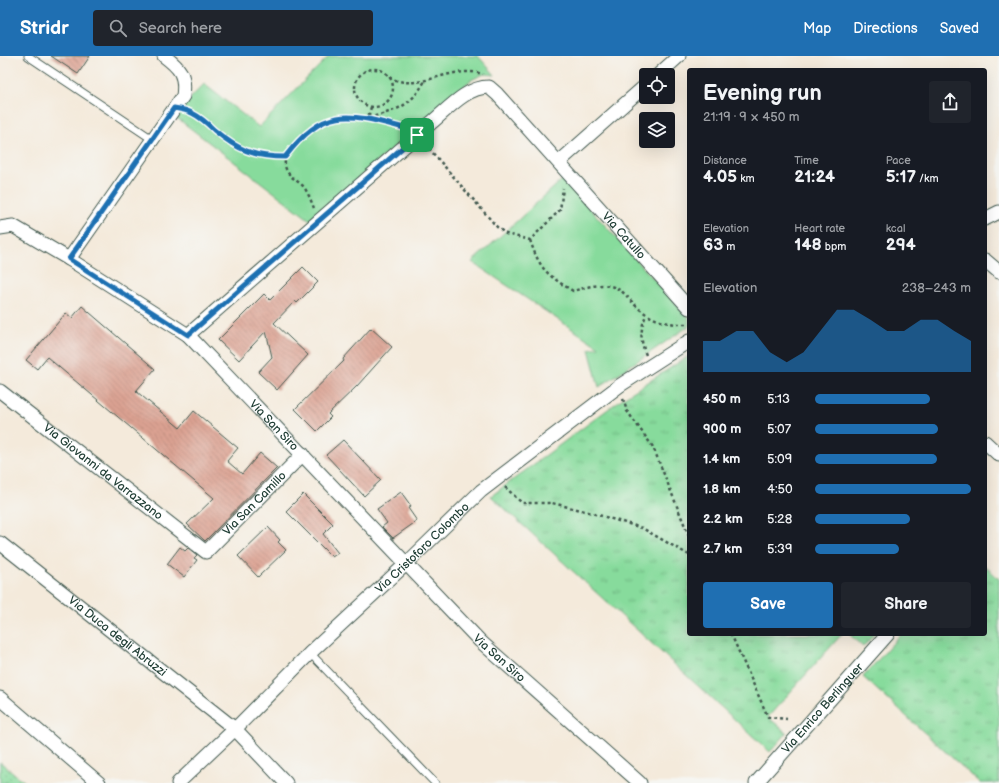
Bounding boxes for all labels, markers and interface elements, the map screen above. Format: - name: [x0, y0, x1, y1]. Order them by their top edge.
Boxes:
- search box: [93, 10, 373, 46]
- text: Stridr: [20, 17, 69, 40]
- icon: search: [107, 17, 129, 39]
- text: Search here: [139, 19, 222, 38]
- text: Map: [803, 20, 831, 37]
- text: Directions: [853, 20, 918, 37]
- text: Saved: [940, 20, 979, 37]
- map controls: [639, 68, 675, 148]
- button: locate: [639, 68, 675, 104]
- text: Evening run: [703, 80, 822, 107]
- button: share: [929, 81, 971, 123]
- text: 21:19 · 9 × 450 m: [703, 109, 800, 125]
- button: layers: [639, 112, 675, 148]
- pin: [400, 118, 434, 152]
- icon: arrive: [406, 124, 428, 146]
- text: Distance: [703, 154, 747, 167]
- text: Time: [794, 154, 819, 167]
- text: Pace: [886, 154, 911, 167]
- text: 4.05: [703, 167, 737, 187]
- text: 21:24: [794, 167, 835, 187]
- text: 5:17: [886, 167, 916, 187]
- text: km: [737, 172, 755, 185]
- text: /km: [916, 172, 939, 185]
- street label: Via Catullo: [599, 209, 649, 263]
- text: Elevation: [703, 222, 749, 235]
- text: Heart rate: [794, 222, 845, 235]
- text: kcal: [886, 222, 905, 235]
- text: 63: [703, 235, 723, 255]
- text: 148: [794, 235, 822, 255]
- text: 294: [886, 235, 916, 255]
- text: m: [723, 240, 735, 253]
- text: bpm: [822, 240, 846, 253]
- text: Elevation: [703, 280, 757, 296]
- text: 238–243 m: [902, 280, 971, 296]
- text: 450 m: [703, 391, 741, 407]
- text: 5:13: [767, 391, 790, 407]
- street label: Via San Siro: [246, 397, 302, 454]
- street label: Via Giovanni da Varrazzano: [40, 421, 166, 524]
- text: 900 m: [703, 421, 741, 437]
- text: 5:07: [767, 421, 791, 437]
- text: 1.4 km: [703, 451, 740, 467]
- text: 5:09: [767, 451, 792, 467]
- street label: Via San Camillo: [220, 468, 290, 539]
- text: 1.8 km: [703, 481, 741, 497]
- text: 4:50: [767, 481, 793, 497]
- street label: Via Cristoforo Colombo: [372, 499, 473, 597]
- text: 2.2 km: [703, 511, 743, 527]
- text: 5:28: [767, 511, 792, 527]
- text: 2.7 km: [703, 541, 742, 557]
- text: 5:39: [767, 541, 793, 557]
- button: Save: [703, 582, 833, 628]
- button: Share: [841, 582, 971, 628]
- street label: Via Duca degli Abruzzi: [65, 593, 170, 680]
- street label: Via San Siro: [470, 631, 528, 686]
- street label: Via Enrico Berlinguer: [779, 660, 867, 757]

